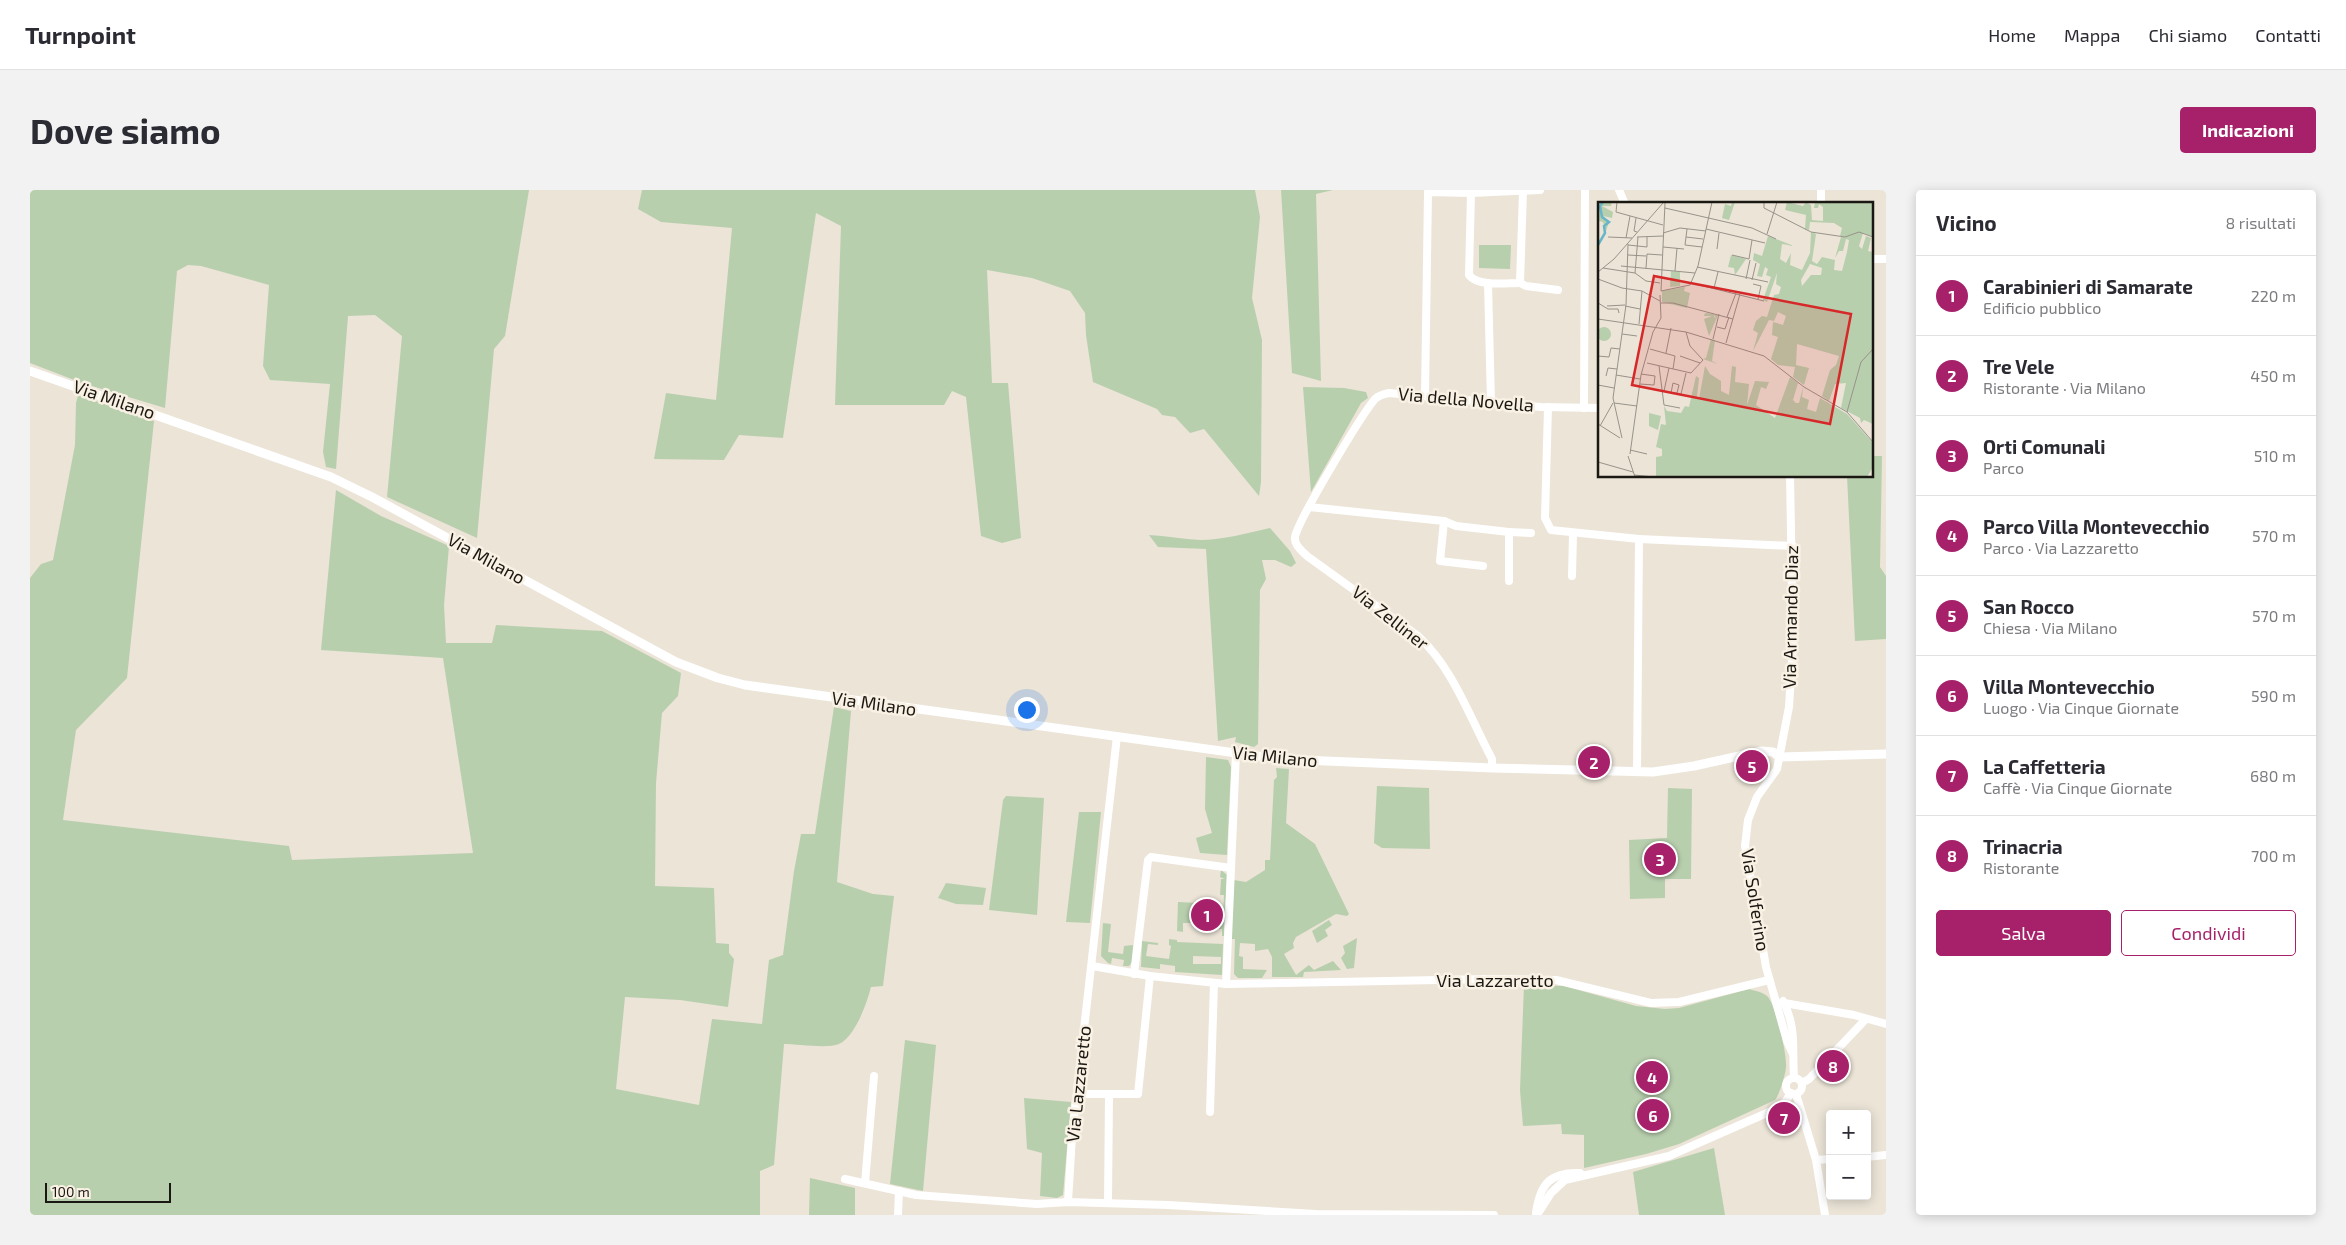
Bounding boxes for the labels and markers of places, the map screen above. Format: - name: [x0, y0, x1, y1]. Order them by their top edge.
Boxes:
- pin: 2: [1578, 743, 1610, 781]
- pin: 5: [1736, 747, 1768, 785]
- pin: 3: [1644, 840, 1676, 878]
- pin: 1: [1191, 896, 1223, 934]
- pin: 8: [1817, 1047, 1849, 1085]
- pin: 4: [1636, 1058, 1668, 1096]
- pin: 6: [1637, 1096, 1669, 1134]
- pin: 7: [1768, 1099, 1800, 1137]

